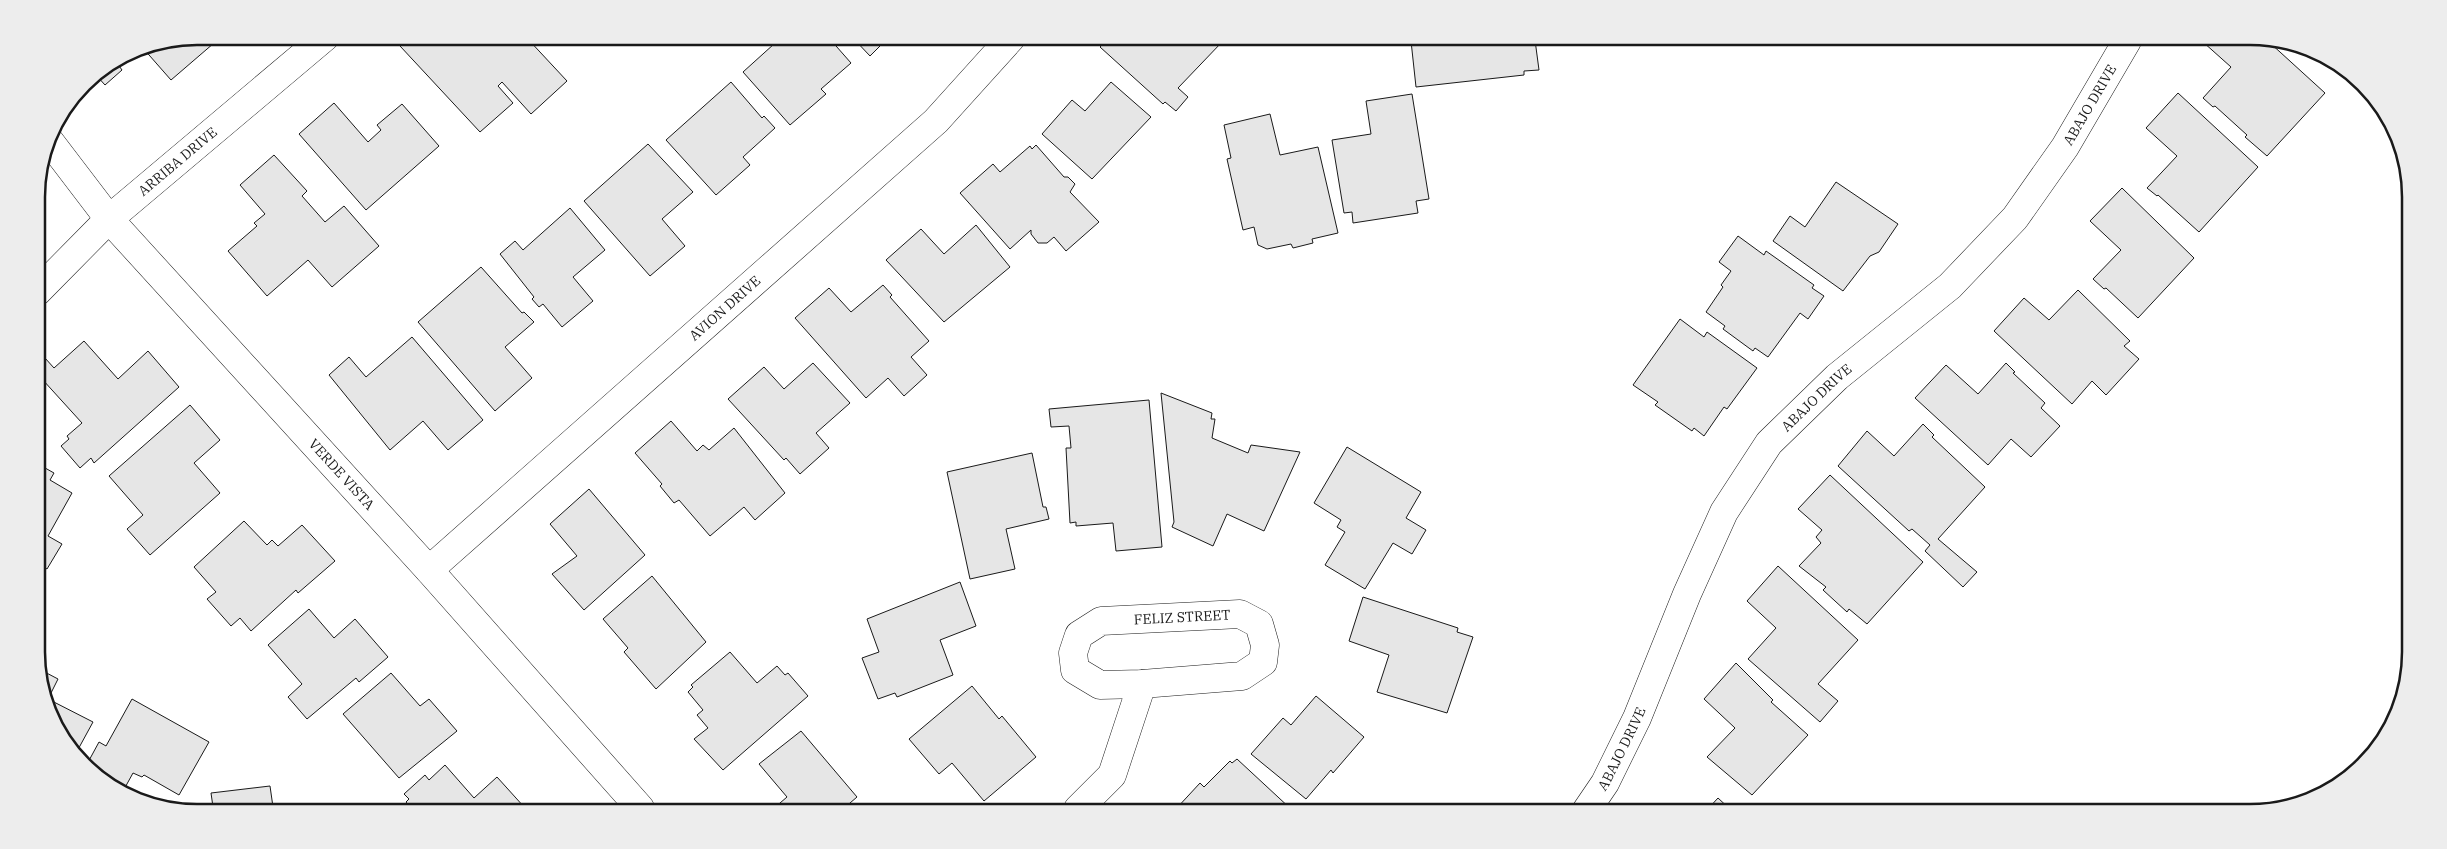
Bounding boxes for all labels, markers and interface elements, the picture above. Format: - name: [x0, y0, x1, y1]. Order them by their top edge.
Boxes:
- street label: ABAJO DRIVE: [2059, 61, 2120, 148]
- street label: ARRIBA DRIVE: [134, 123, 221, 200]
- street label: AVION DRIVE: [685, 272, 764, 345]
- street label: ABAJO DRIVE: [1777, 360, 1855, 435]
- street label: VERDE VISTA: [305, 435, 379, 514]
- street label: FELIZ STREET: [1133, 605, 1231, 629]
- street label: ABAJO DRIVE: [1594, 704, 1649, 794]

